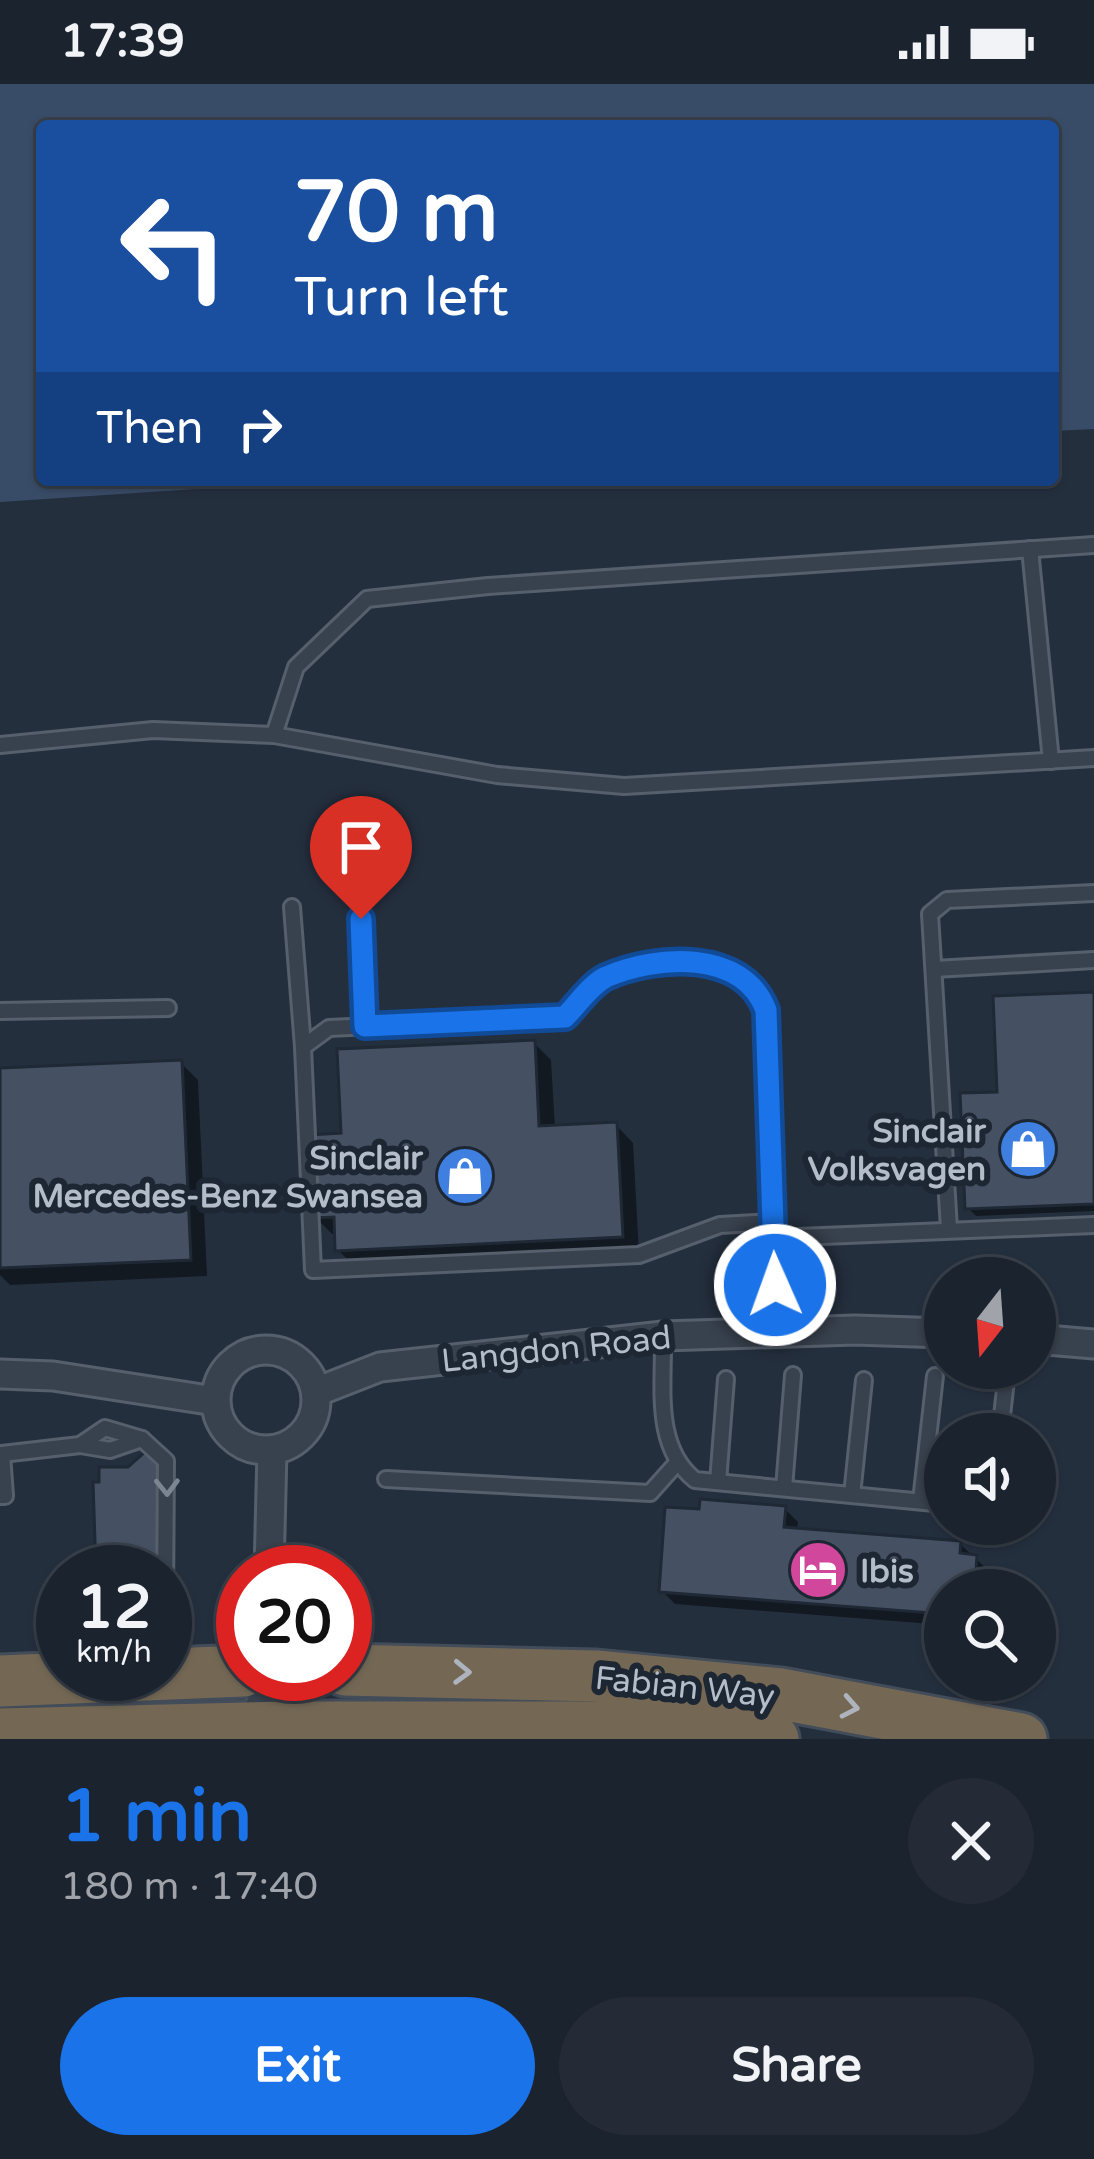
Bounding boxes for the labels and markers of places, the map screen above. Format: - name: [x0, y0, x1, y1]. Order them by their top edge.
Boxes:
- pin: [310, 796, 412, 919]
- place label: Sinclair Volksvagen: [808, 1112, 986, 1189]
- shop icon: Sinclair Volksvagen: [997, 1118, 1059, 1180]
- place label: Sinclair Mercedes-Benz Swansea: [32, 1139, 423, 1216]
- shop icon: Sinclair Mercedes-Benz Swansea: [434, 1145, 496, 1207]
- hotel icon: Ibis: [787, 1539, 849, 1601]
- place label: Ibis: [860, 1552, 914, 1591]

